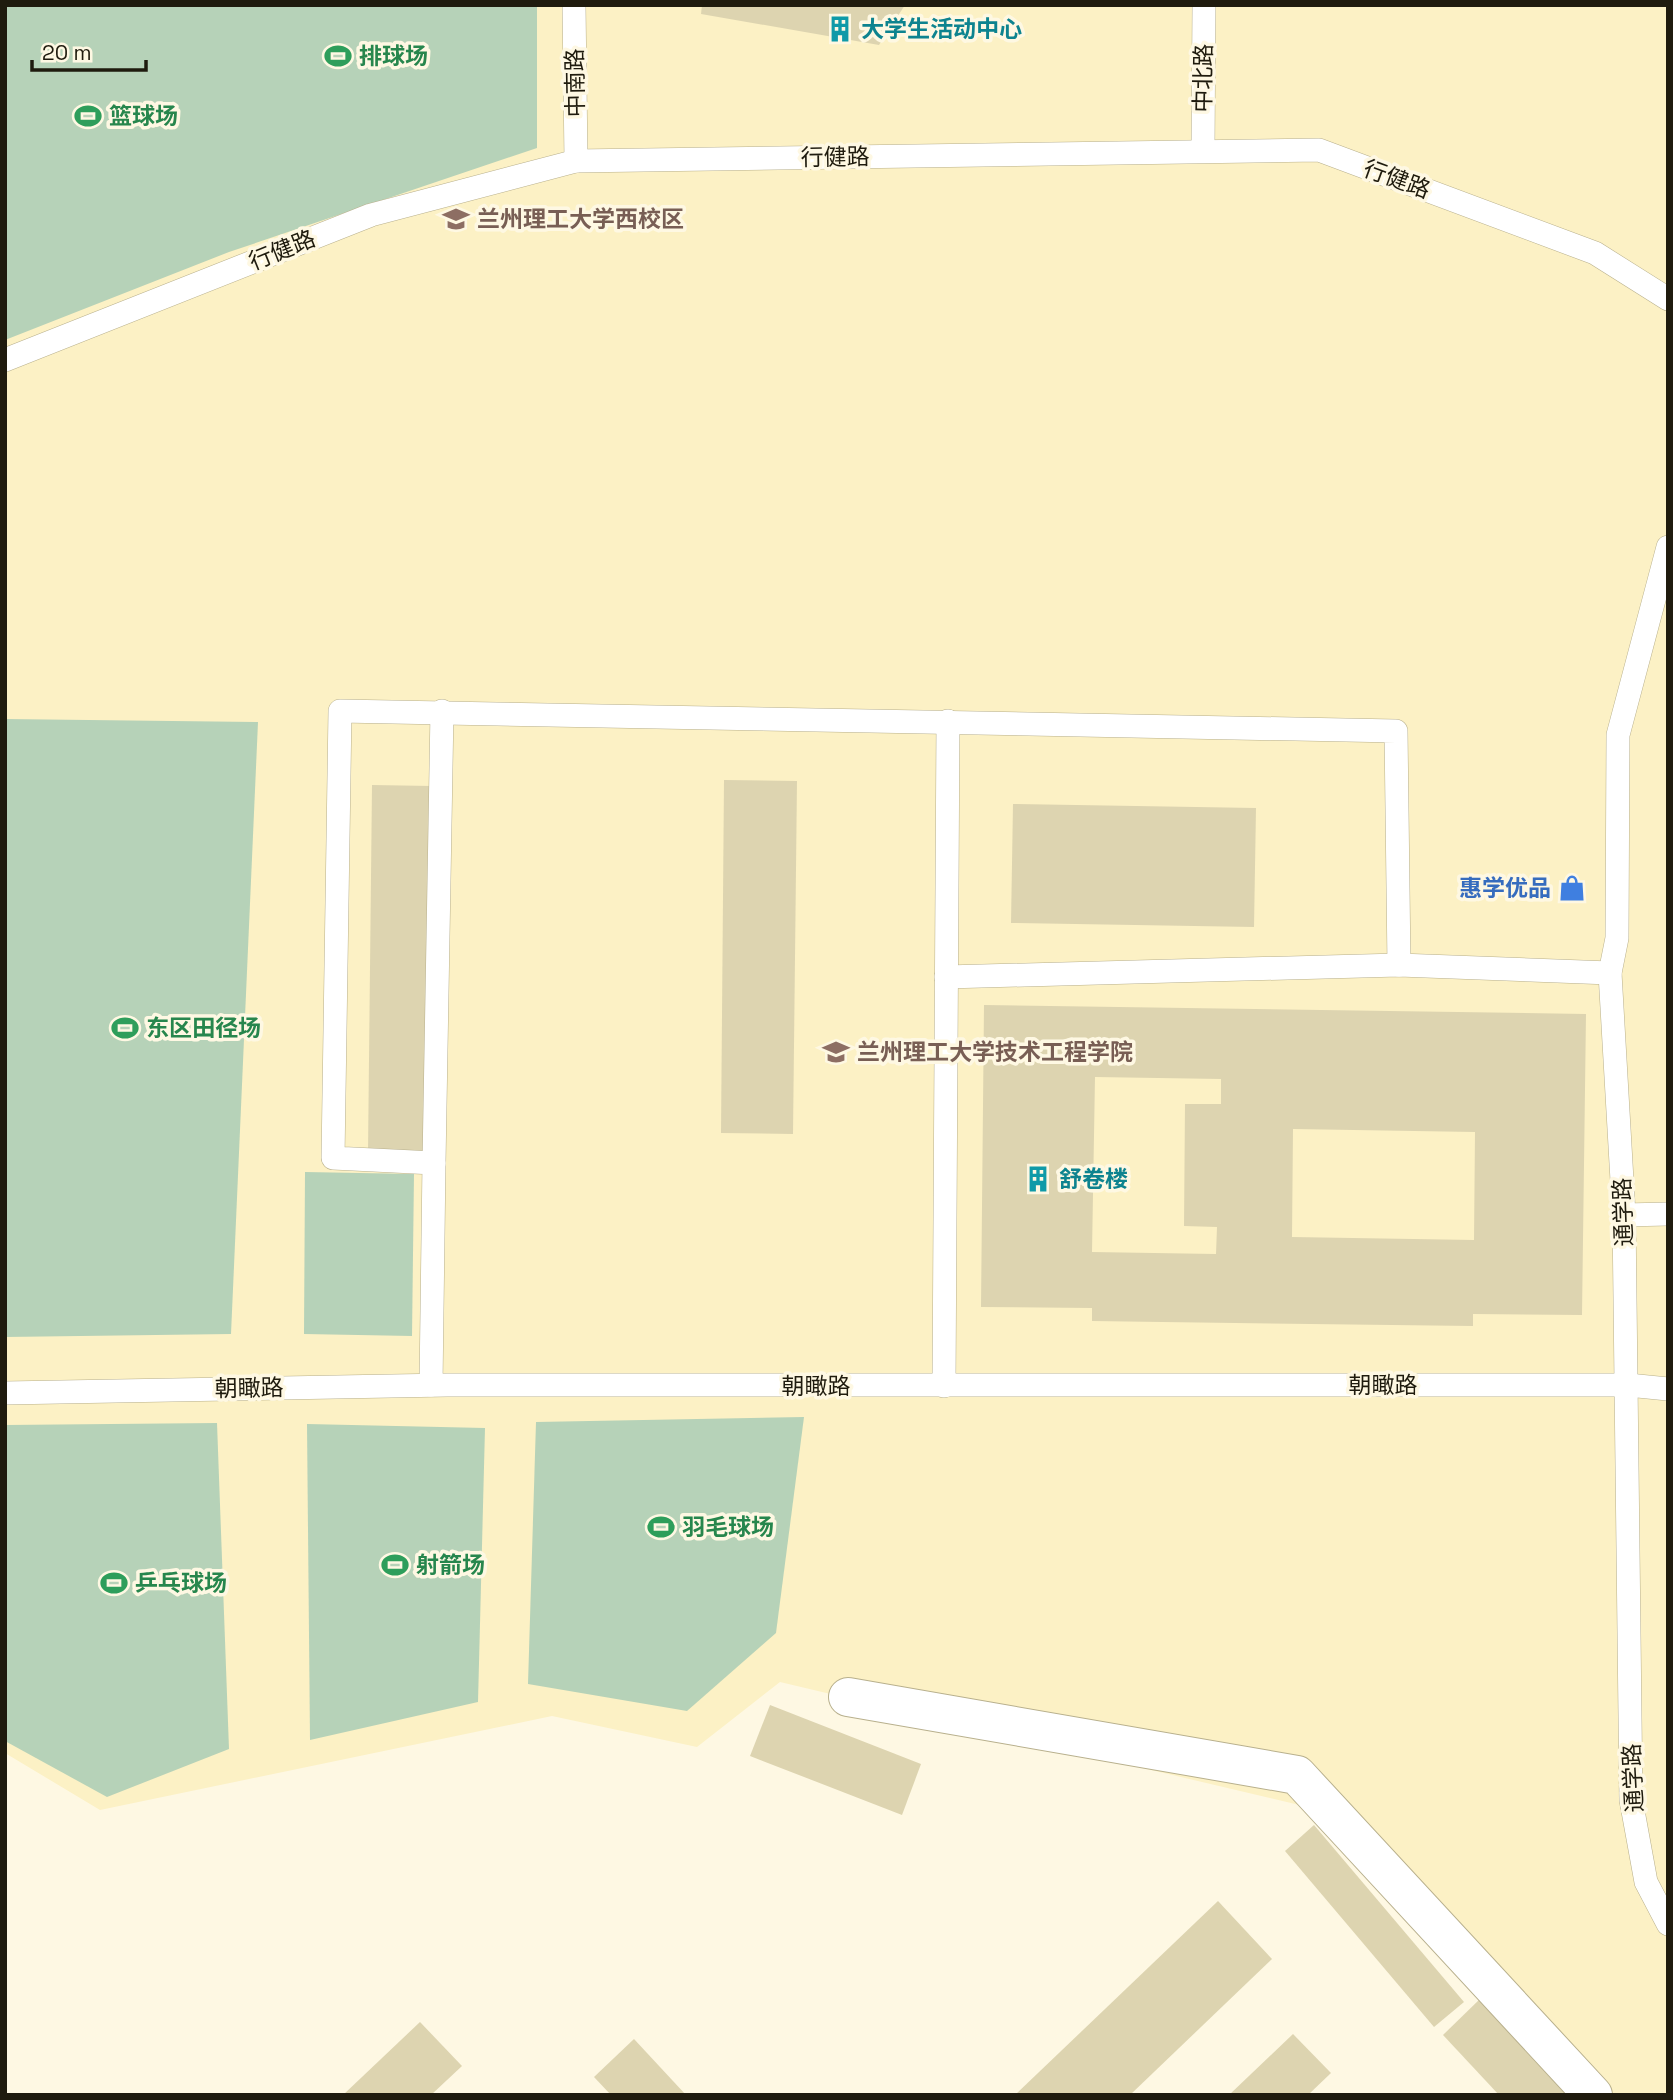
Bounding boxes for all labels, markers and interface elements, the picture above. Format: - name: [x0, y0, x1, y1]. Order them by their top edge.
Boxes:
- building icon: 大学生活动中心: [825, 14, 855, 44]
- place label: 大学生活动中心: [861, 14, 1022, 44]
- scale bar: [32, 28, 145, 72]
- text: 20 m: [42, 39, 92, 66]
- sports icon: 排球场: [323, 41, 353, 71]
- place label: 排球场: [359, 41, 428, 71]
- street label: 中北路: [1187, 43, 1219, 113]
- street label: 中南路: [559, 48, 591, 118]
- sports icon: 篮球场: [73, 101, 103, 131]
- place label: 篮球场: [109, 101, 178, 131]
- street label: 行健路: [800, 141, 870, 173]
- street label: 行健路: [1359, 153, 1435, 205]
- school or university icon: 兰州理工大学西校区: [441, 204, 471, 234]
- place label: 兰州理工大学西校区: [477, 204, 684, 234]
- street label: 行健路: [244, 223, 320, 277]
- place label: 惠学优品: [1459, 873, 1551, 903]
- shop icon: 惠学优品: [1557, 873, 1587, 903]
- sports icon: 东区田径场: [110, 1013, 140, 1043]
- place label: 东区田径场: [146, 1013, 261, 1043]
- school or university icon: 兰州理工大学技术工程学院: [821, 1037, 851, 1067]
- place label: 兰州理工大学技术工程学院: [857, 1037, 1133, 1067]
- building icon: 舒卷楼: [1023, 1164, 1053, 1194]
- place label: 舒卷楼: [1059, 1164, 1128, 1194]
- street label: 通学路: [1607, 1177, 1639, 1247]
- street label: 朝瞰路: [1349, 1370, 1418, 1400]
- street label: 朝瞰路: [782, 1371, 851, 1401]
- street label: 朝瞰路: [214, 1372, 284, 1404]
- sports icon: 羽毛球场: [646, 1512, 676, 1542]
- place label: 羽毛球场: [682, 1512, 774, 1542]
- sports icon: 射箭场: [380, 1550, 410, 1580]
- place label: 射箭场: [416, 1550, 485, 1580]
- sports icon: 乒乓球场: [99, 1568, 129, 1598]
- place label: 乒乓球场: [135, 1568, 227, 1598]
- street label: 通学路: [1616, 1743, 1650, 1813]

